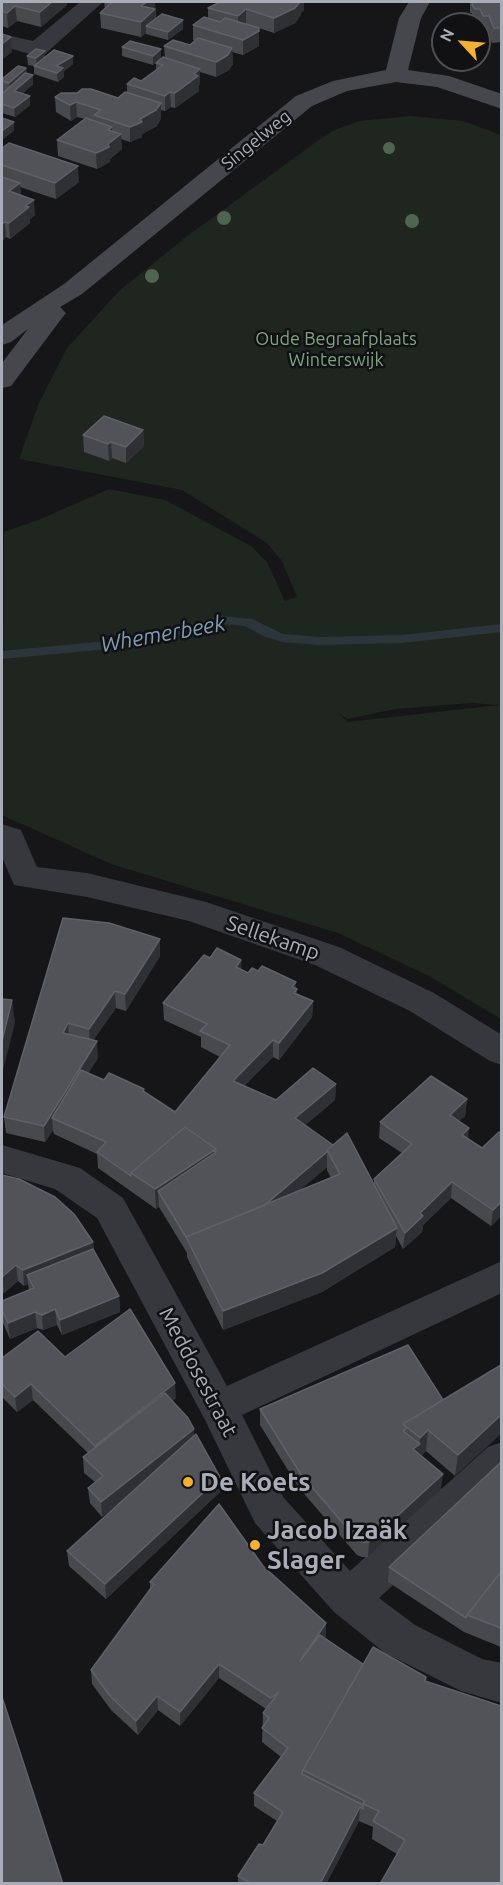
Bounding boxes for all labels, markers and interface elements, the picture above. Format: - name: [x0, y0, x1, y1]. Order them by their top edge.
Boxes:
- north arrow: [431, 12, 491, 72]
- text: N: [436, 26, 457, 44]
- street label: Singelweg: [217, 105, 295, 175]
- park label: Oude Begraafplaats Winterswijk: [255, 328, 417, 370]
- water label: Whemerbeek: [99, 610, 227, 658]
- street label: Sellekamp: [223, 910, 323, 966]
- street label: Meddosestraat: [153, 1303, 243, 1441]
- place label: De Koets: [200, 1466, 311, 1498]
- marker: De Koets: [181, 1475, 195, 1489]
- place label: Jacob Izaäk Slager: [267, 1514, 407, 1576]
- marker: Jacob Izaäk Slager: [248, 1538, 262, 1552]

